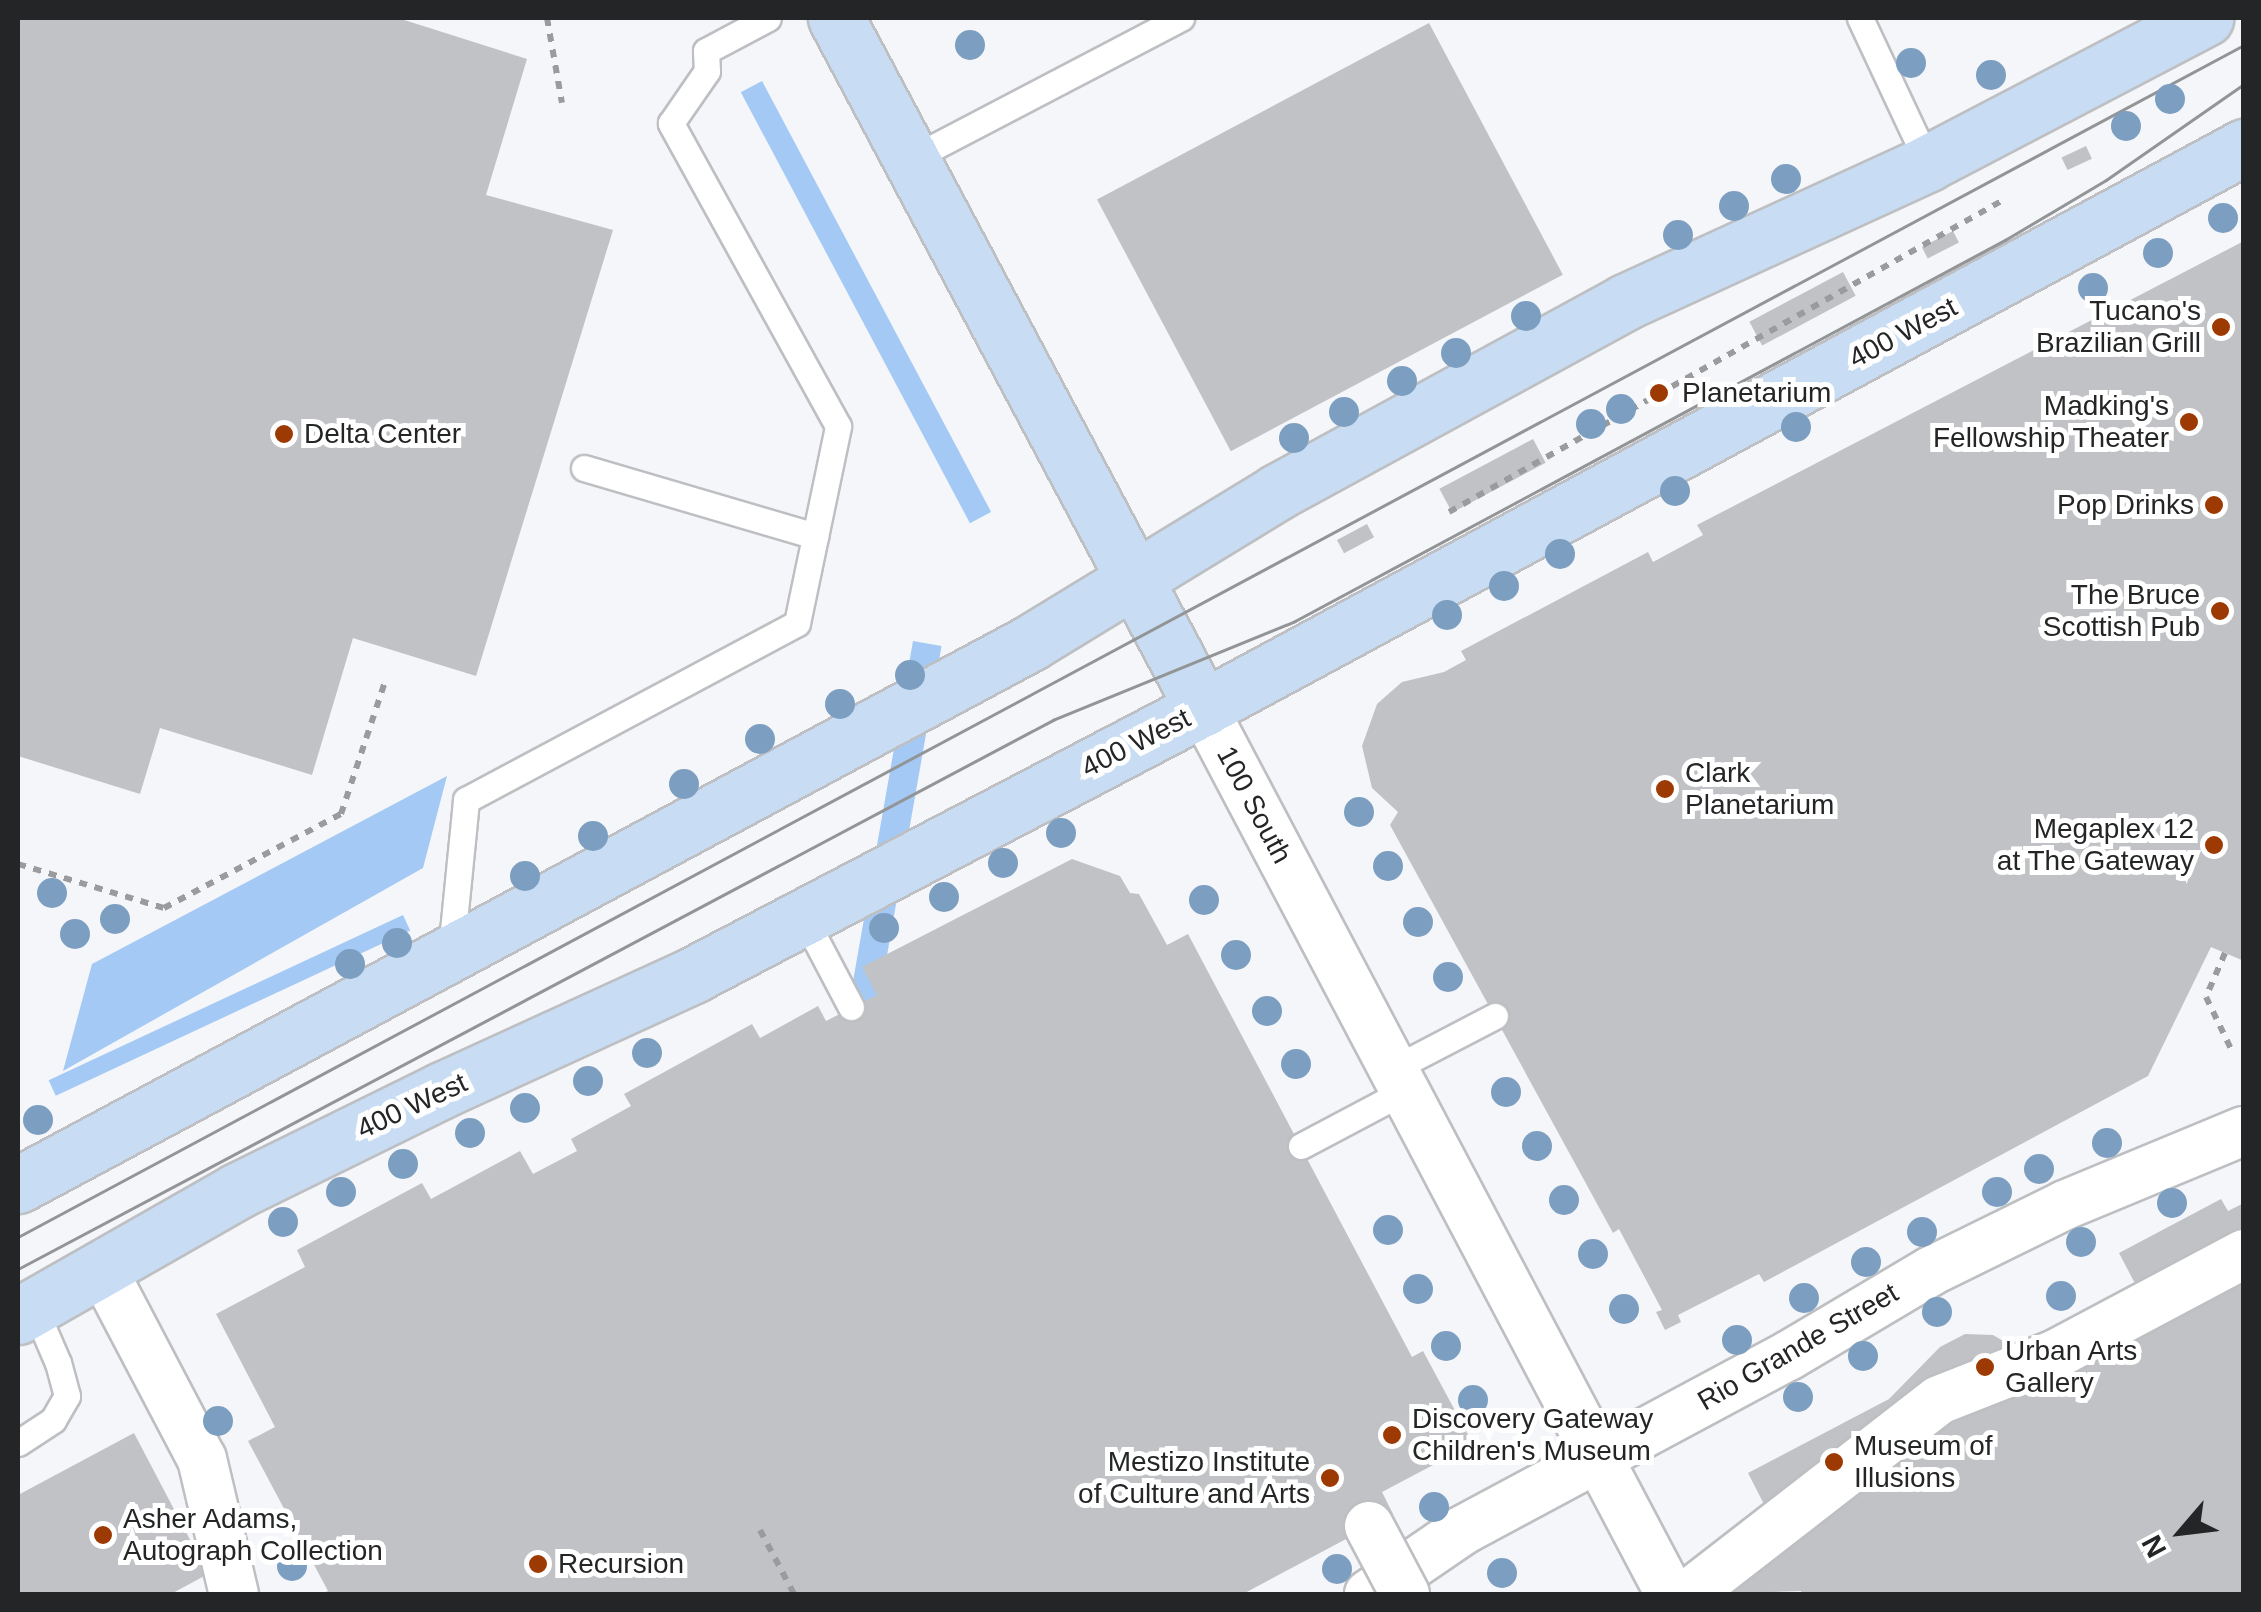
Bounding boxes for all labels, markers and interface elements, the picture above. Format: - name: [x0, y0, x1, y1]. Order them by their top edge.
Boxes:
- street label: 400 West: [1843, 291, 1963, 375]
- place label: Tucano's Brazilian Grill: [2036, 294, 2201, 360]
- marker: Tucano's Brazilian Grill: [2210, 316, 2232, 338]
- place label: Planetarium: [1682, 376, 1831, 410]
- marker: Planetarium: [1646, 380, 1672, 406]
- place label: Madking's Fellowship Theater: [1932, 389, 2169, 455]
- marker: Madking's Fellowship Theater: [2178, 411, 2200, 433]
- place label: Delta Center: [304, 417, 461, 451]
- marker: Delta Center: [273, 423, 295, 445]
- place label: Pop Drinks: [2057, 488, 2194, 522]
- marker: Pop Drinks: [2203, 494, 2225, 516]
- place label: The Bruce Scottish Pub: [2043, 578, 2200, 644]
- marker: The Bruce Scottish Pub: [2209, 600, 2231, 622]
- street label: 400 West: [1076, 701, 1196, 785]
- street label: 100 South: [1209, 741, 1299, 869]
- place label: Clark Planetarium: [1685, 756, 1834, 822]
- marker: Clark Planetarium: [1654, 778, 1676, 800]
- place label: Megaplex 12 at The Gateway: [1996, 812, 2194, 878]
- marker: Megaplex 12 at The Gateway: [2203, 834, 2225, 856]
- street label: 400 West: [352, 1066, 472, 1146]
- street label: Rio Grande Street: [1692, 1276, 1904, 1418]
- place label: Urban Arts Gallery: [2005, 1334, 2139, 1400]
- marker: Urban Arts Gallery: [1974, 1356, 1996, 1378]
- place label: Discovery Gateway Children's Museum: [1412, 1402, 1653, 1468]
- marker: Discovery Gateway Children's Museum: [1381, 1424, 1403, 1446]
- place label: Museum of Illusions: [1854, 1429, 1992, 1495]
- place label: Mestizo Institute of Culture and Arts: [1077, 1445, 1310, 1511]
- marker: Museum of Illusions: [1823, 1451, 1845, 1473]
- marker: Mestizo Institute of Culture and Arts: [1319, 1467, 1341, 1489]
- north arrow: [2131, 1482, 2231, 1582]
- place label: Asher Adams, Autograph Collection: [123, 1502, 383, 1568]
- marker: Asher Adams, Autograph Collection: [92, 1524, 114, 1546]
- text: N: [2136, 1530, 2173, 1563]
- place label: Recursion: [558, 1547, 684, 1581]
- marker: Recursion: [527, 1553, 549, 1575]

